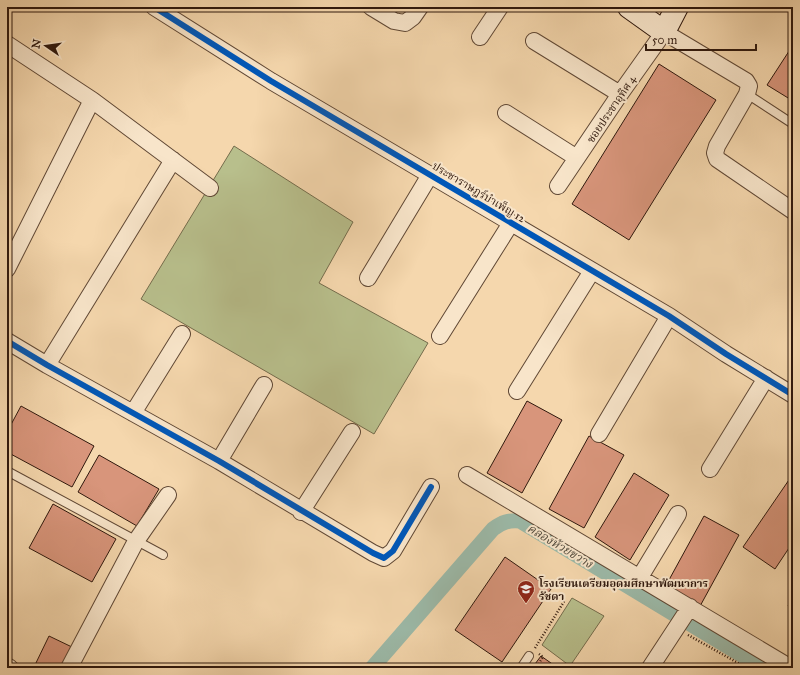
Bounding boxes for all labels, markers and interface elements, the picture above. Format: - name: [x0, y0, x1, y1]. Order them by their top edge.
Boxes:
- north arrow: [26, 26, 66, 66]
- scale bar: [646, 26, 756, 52]
- text: 50 m: [652, 33, 677, 47]
- text: N: [29, 37, 44, 50]
- street label: ซอยประชาอุทิศ 4: [584, 72, 640, 146]
- street label: ประชาราษฎร์บำเพ็ญ 12: [430, 159, 528, 226]
- water label: คลองห้วยขวาง: [525, 521, 596, 571]
- place label: โรงเรียนเตรียมอุดมศึกษาพัฒนาการ รัชดา: [538, 576, 709, 603]
- school or university icon: โรงเรียนเตรียมอุดมศึกษาพัฒนาการ รัชดา: [516, 579, 536, 604]

